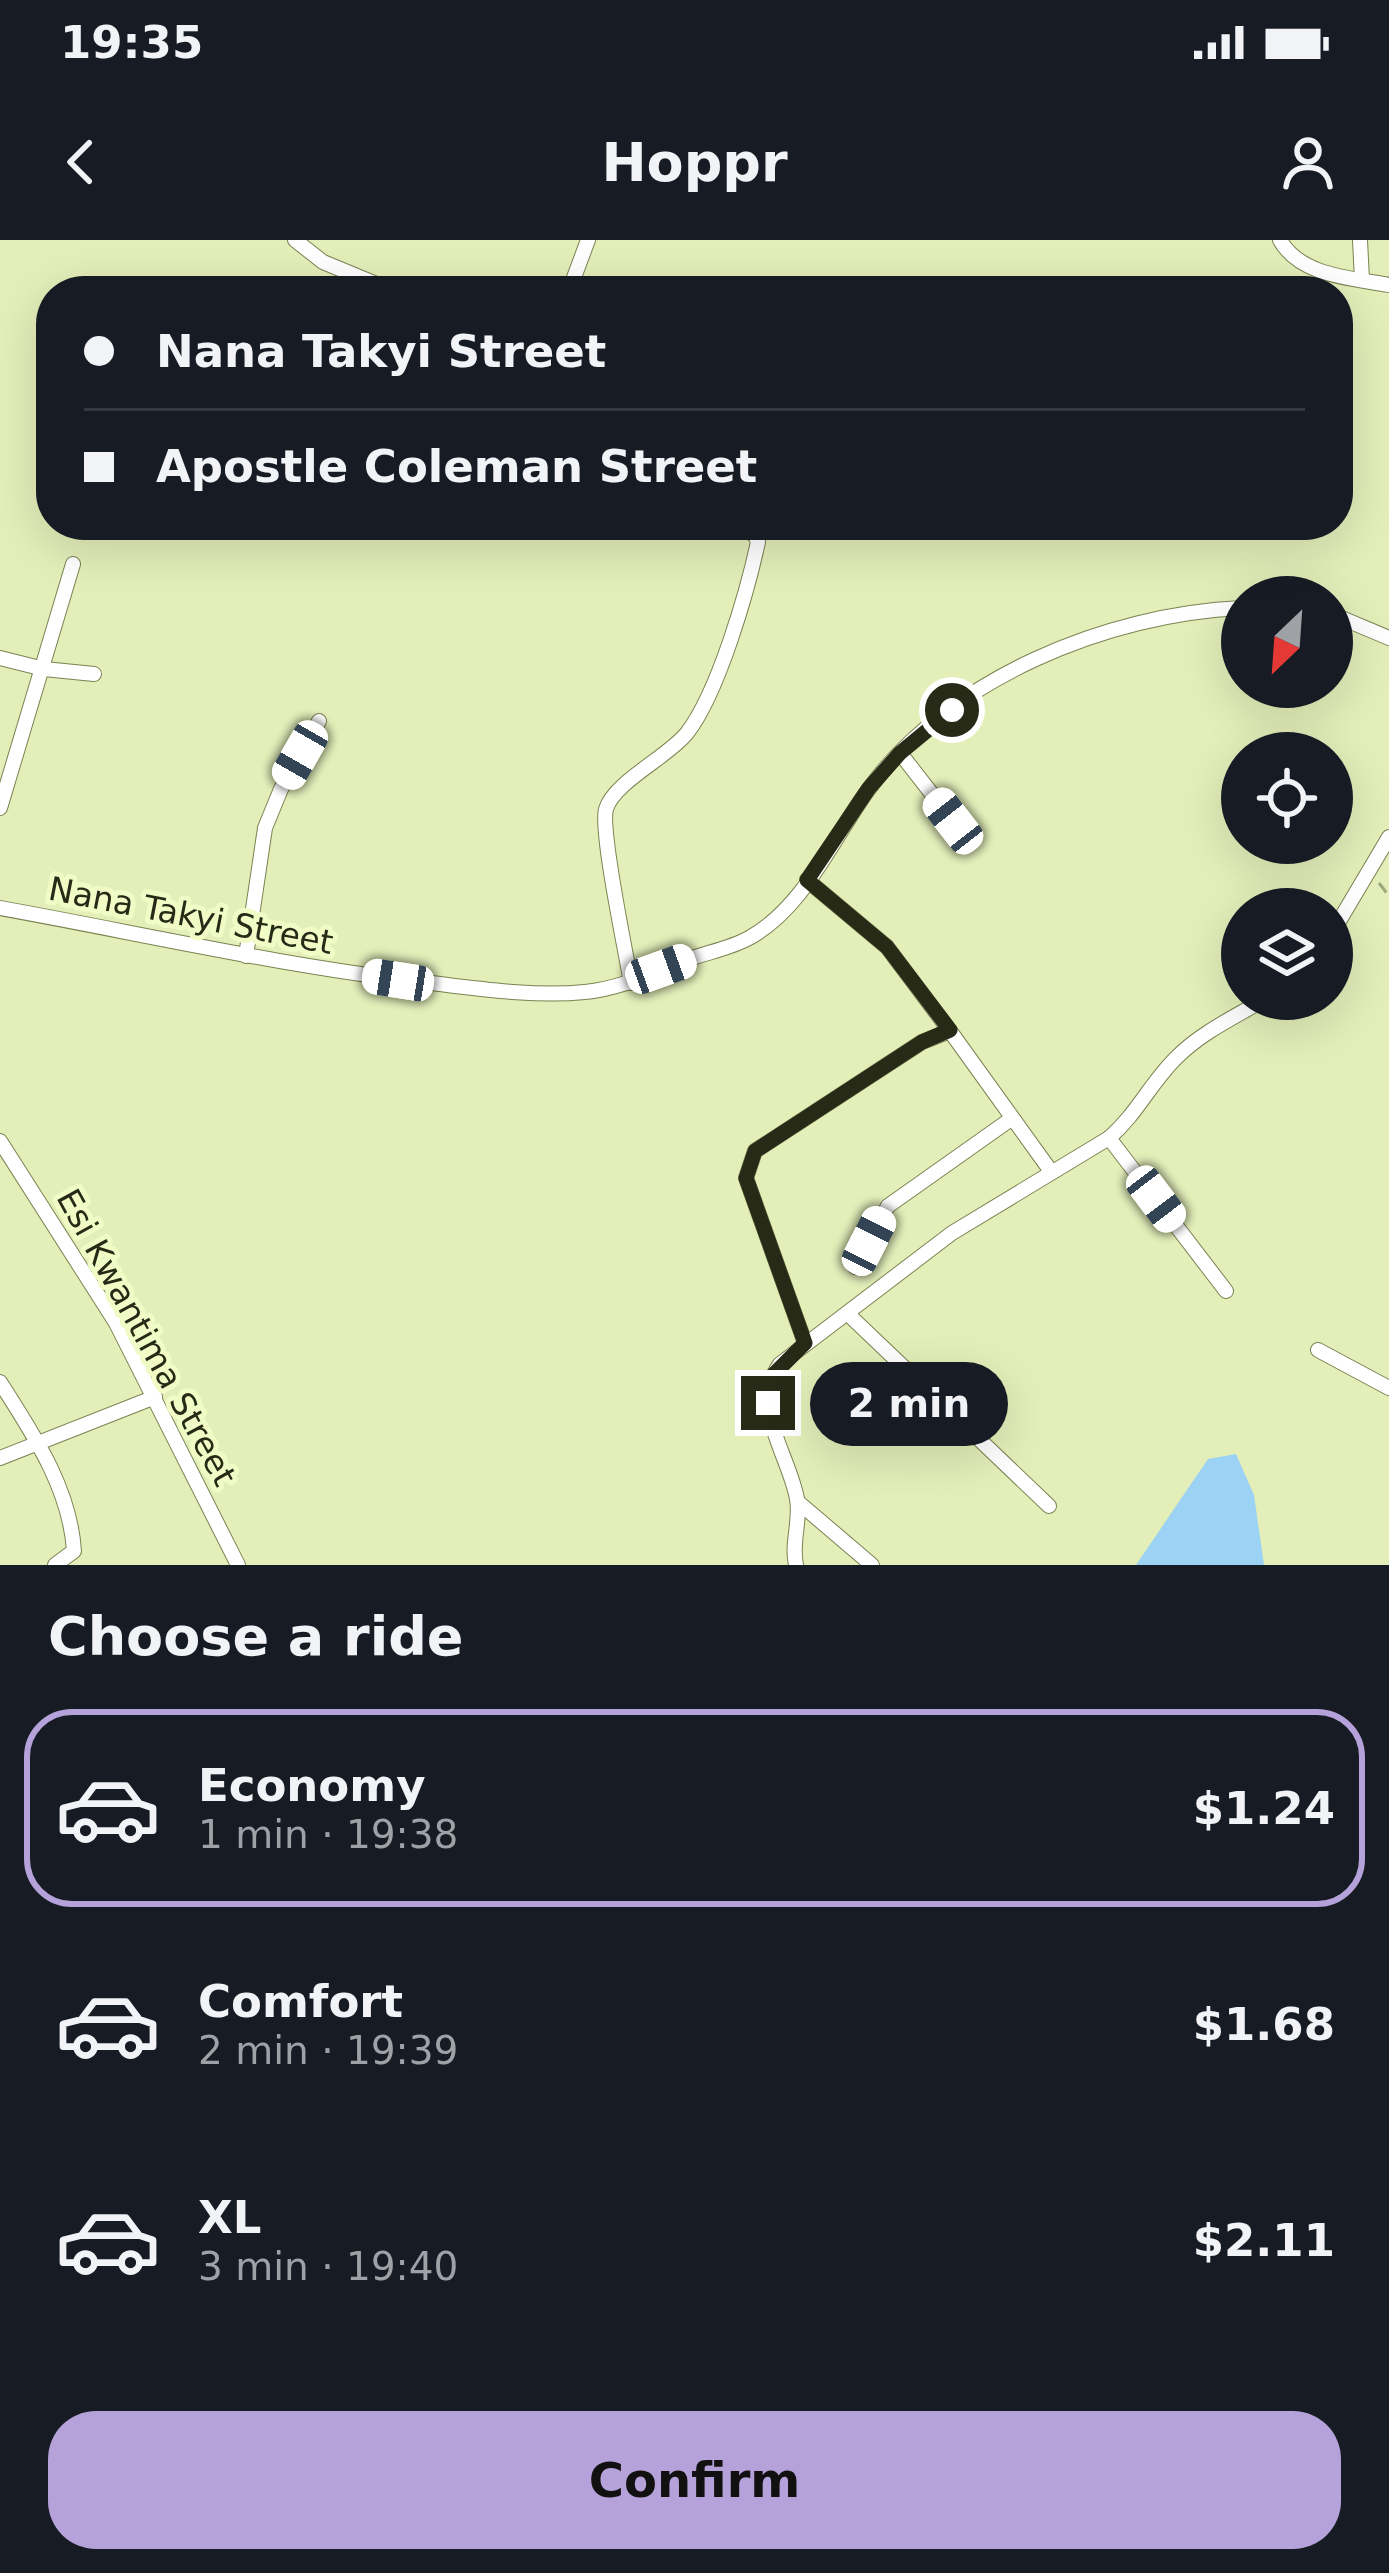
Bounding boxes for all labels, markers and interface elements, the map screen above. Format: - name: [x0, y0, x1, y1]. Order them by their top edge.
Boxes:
- text: 19:35: [60, 16, 203, 69]
- icon: back: [48, 129, 114, 195]
- icon: person: [1275, 129, 1341, 195]
- text: Hoppr: [601, 131, 788, 194]
- text: Nana Takyi Street: [156, 325, 606, 378]
- text: Apostle Coleman Street: [156, 440, 757, 493]
- north arrow: [1221, 576, 1353, 708]
- map controls: [1221, 576, 1353, 1020]
- route start: [925, 683, 979, 737]
- car: [266, 715, 334, 795]
- button: locate: [1221, 732, 1353, 864]
- car: [917, 782, 989, 860]
- street label: Nana Takyi Street: [45, 869, 336, 962]
- button: layers: [1221, 888, 1353, 1020]
- car: [621, 940, 701, 998]
- car: [360, 957, 436, 1003]
- car: [1120, 1159, 1192, 1239]
- street label: Esi Kwantima Street: [49, 1182, 244, 1492]
- car: [837, 1201, 901, 1281]
- callout: 2 min: [810, 1361, 1008, 1445]
- route end: [741, 1376, 795, 1430]
- text: 2 min: [848, 1381, 970, 1426]
- text: Choose a ride: [48, 1605, 464, 1668]
- icon: car: [54, 1754, 162, 1862]
- text: Economy: [198, 1759, 426, 1812]
- text: $1.24: [1193, 1782, 1335, 1835]
- text: 1 min · 19:38: [198, 1812, 458, 1857]
- icon: car: [54, 1970, 162, 2078]
- text: Comfort: [198, 1975, 403, 2028]
- text: $1.68: [1193, 1998, 1335, 2051]
- text: 2 min · 19:39: [198, 2028, 458, 2073]
- icon: car: [54, 2186, 162, 2294]
- text: XL: [198, 2191, 261, 2244]
- text: $2.11: [1193, 2214, 1335, 2267]
- text: 3 min · 19:40: [198, 2244, 458, 2289]
- button: Confirm: [48, 2411, 1341, 2549]

